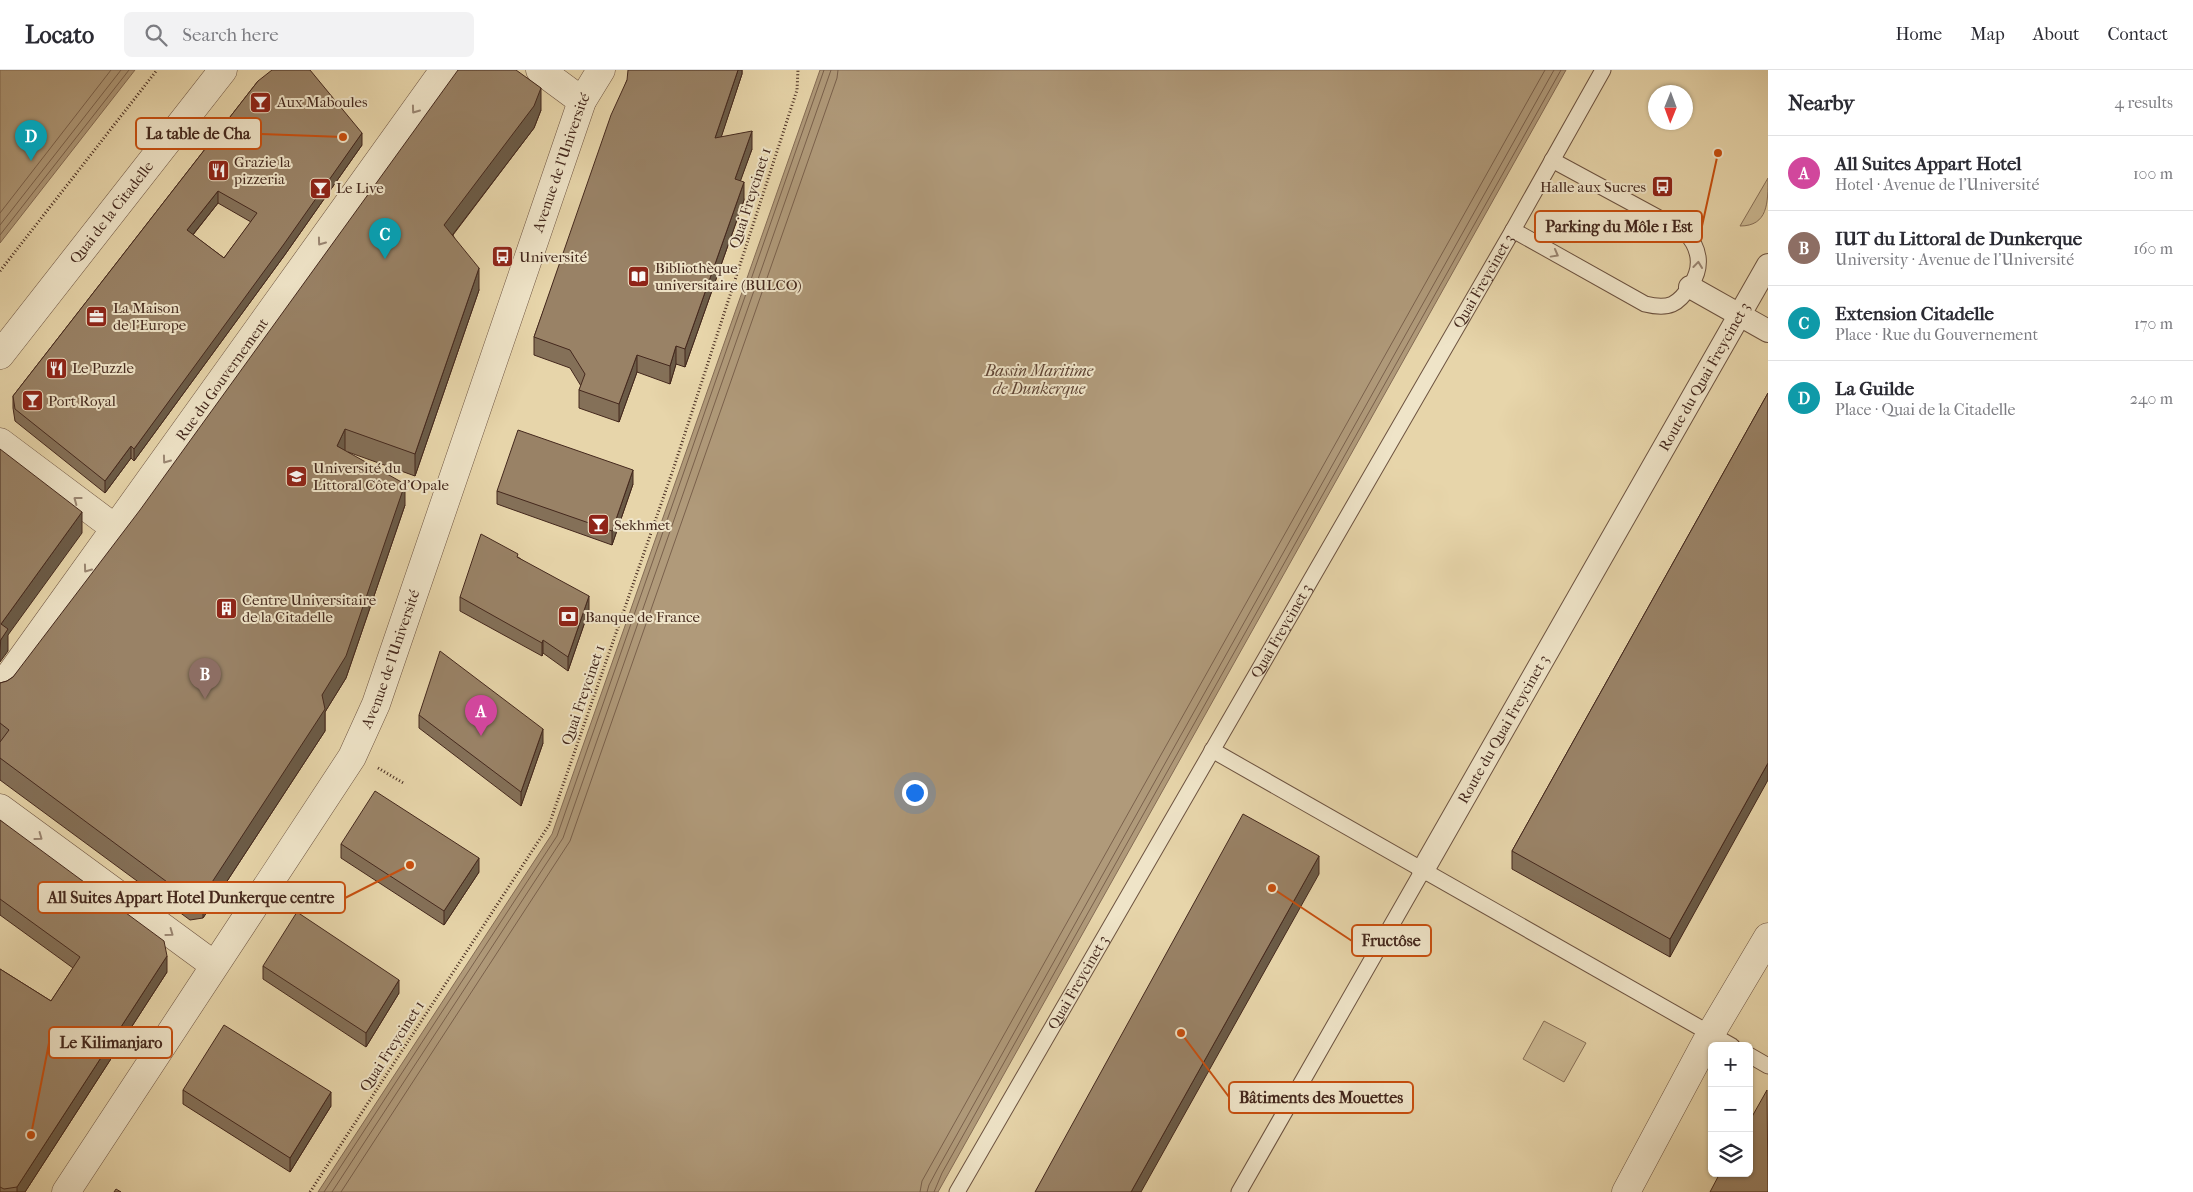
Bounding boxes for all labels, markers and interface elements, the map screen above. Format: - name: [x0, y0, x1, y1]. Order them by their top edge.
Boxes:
- search box: [124, 12, 474, 57]
- text: Locato: [25, 21, 94, 49]
- icon: search: [142, 21, 170, 49]
- text: Search here: [182, 24, 279, 46]
- text: Home: [1895, 24, 1942, 45]
- text: Map: [1970, 24, 2005, 45]
- text: About: [2033, 24, 2079, 45]
- text: Contact: [2107, 24, 2168, 45]
- north arrow: [1648, 85, 1693, 130]
- street label: Avenue de l'Université: [529, 89, 594, 235]
- bar icon: Aux Maboules: [249, 90, 273, 114]
- text: Nearby: [1788, 91, 1854, 115]
- place label: Aux Maboules: [276, 93, 368, 111]
- text: 4 results: [2115, 93, 2173, 112]
- one-way arrow: [413, 104, 421, 113]
- callout: La table de Cha: [136, 118, 261, 149]
- pin: D: [15, 120, 47, 161]
- text: La table de Cha: [146, 124, 251, 143]
- street label: Quai Freycinet 1: [725, 145, 775, 251]
- place label: Grazie la pizzeria: [233, 153, 292, 188]
- text: All Suites Appart Hotel: [1835, 153, 2022, 175]
- street label: Quai de la Citadelle: [66, 157, 158, 267]
- restaurant icon: Grazie la pizzeria: [206, 159, 230, 183]
- text: A: [1799, 164, 1809, 183]
- text: 100 m: [2133, 164, 2173, 183]
- bus stop icon: Halle aux Sucres: [1650, 175, 1674, 199]
- text: Hotel · Avenue de l'Université: [1835, 175, 2039, 194]
- bar icon: Le Live: [308, 176, 332, 200]
- place label: Halle aux Sucres: [1540, 178, 1646, 196]
- place label: Le Live: [336, 179, 384, 197]
- callout: Parking du Môle 1 Est: [1535, 211, 1702, 242]
- text: Parking du Môle 1 Est: [1545, 217, 1693, 237]
- pin: C: [369, 218, 401, 259]
- text: IUT du Littoral de Dunkerque: [1835, 228, 2082, 250]
- street label: Quai Freycinet 3: [1449, 231, 1518, 331]
- one-way arrow: [318, 236, 327, 246]
- text: B: [1799, 239, 1809, 258]
- text: 160 m: [2133, 239, 2173, 258]
- bus stop icon: Université: [491, 245, 515, 269]
- one-way arrow: [1550, 247, 1559, 257]
- place label: Université: [519, 248, 588, 266]
- text: University · Avenue de l'Université: [1835, 250, 2074, 269]
- place label: Bibliothèque universitaire (BULCO): [654, 259, 802, 294]
- one-way arrow: [1692, 261, 1703, 269]
- library icon: Bibliothèque universitaire (BULCO): [627, 265, 651, 289]
- place label: La Maison de l'Europe: [113, 299, 187, 334]
- street label: Route du Quai Freycinet 3: [1655, 299, 1754, 454]
- text: Extension Citadelle: [1835, 303, 1994, 325]
- office icon: La Maison de l'Europe: [85, 305, 109, 329]
- street label: Rue du Gouvernement: [172, 314, 273, 444]
- text: C: [1799, 314, 1809, 333]
- text: 170 m: [2134, 314, 2173, 333]
- text: Place · Rue du Gouvernement: [1835, 325, 2038, 344]
- restaurant icon: Le Puzzle: [44, 356, 68, 380]
- place label: Le Puzzle: [72, 359, 135, 377]
- water label: Bassin Maritime de Dunkerque: [984, 361, 1094, 398]
- text: La Guilde: [1835, 378, 1914, 400]
- bar icon: Port Royal: [20, 389, 44, 413]
- text: D: [1798, 389, 1810, 408]
- text: 240 m: [2130, 389, 2173, 408]
- place label: Port Royal: [48, 392, 116, 410]
- text: Place · Quai de la Citadelle: [1835, 400, 2015, 419]
- one-way arrow: [163, 454, 172, 464]
- place label: Université du Littoral Côte d'Opale: [313, 459, 449, 494]
- school or university icon: Université du Littoral Côte d'Opale: [285, 465, 309, 489]
- one-way arrow: [73, 497, 83, 506]
- bar icon: Sekhmet: [586, 513, 610, 537]
- place label: Sekhmet: [614, 516, 671, 534]
- one-way arrow: [84, 563, 93, 573]
- street label: Quai Freycinet 3: [1247, 581, 1316, 681]
- street label: Avenue de l'Université: [357, 587, 424, 732]
- place label: Centre Universitaire de la Citadelle: [242, 591, 377, 626]
- building icon: Centre Universitaire de la Citadelle: [214, 597, 238, 621]
- bank icon: Banque de France: [557, 605, 581, 629]
- place label: Banque de France: [585, 608, 701, 626]
- street label: Quai Freycinet 1: [557, 642, 609, 748]
- street label: Route du Quai Freycinet 3: [1454, 652, 1553, 807]
- pin: B: [189, 658, 221, 699]
- pin: A: [465, 695, 497, 736]
- your location: [902, 780, 928, 806]
- one-way arrow: [33, 831, 43, 840]
- callout: All Suites Appart Hotel Dunkerque centre: [38, 882, 345, 913]
- text: All Suites Appart Hotel Dunkerque centre: [47, 888, 335, 908]
- callout: Fructôse: [1352, 925, 1431, 956]
- one-way arrow: [164, 927, 174, 936]
- text: Fructôse: [1360, 931, 1421, 950]
- street label: Quai Freycinet 3: [1044, 932, 1112, 1033]
- street label: Quai Freycinet 1: [356, 997, 428, 1095]
- callout: Le Kilimanjaro: [49, 1027, 172, 1058]
- text: Le Kilimanjaro: [60, 1033, 162, 1052]
- map controls: [1708, 1042, 1753, 1177]
- button: +: [1708, 1042, 1753, 1087]
- callout: Bâtiments des Mouettes: [1229, 1082, 1413, 1113]
- button: −: [1708, 1087, 1753, 1132]
- text: Bâtiments des Mouettes: [1239, 1088, 1403, 1107]
- button: layers: [1708, 1132, 1753, 1177]

